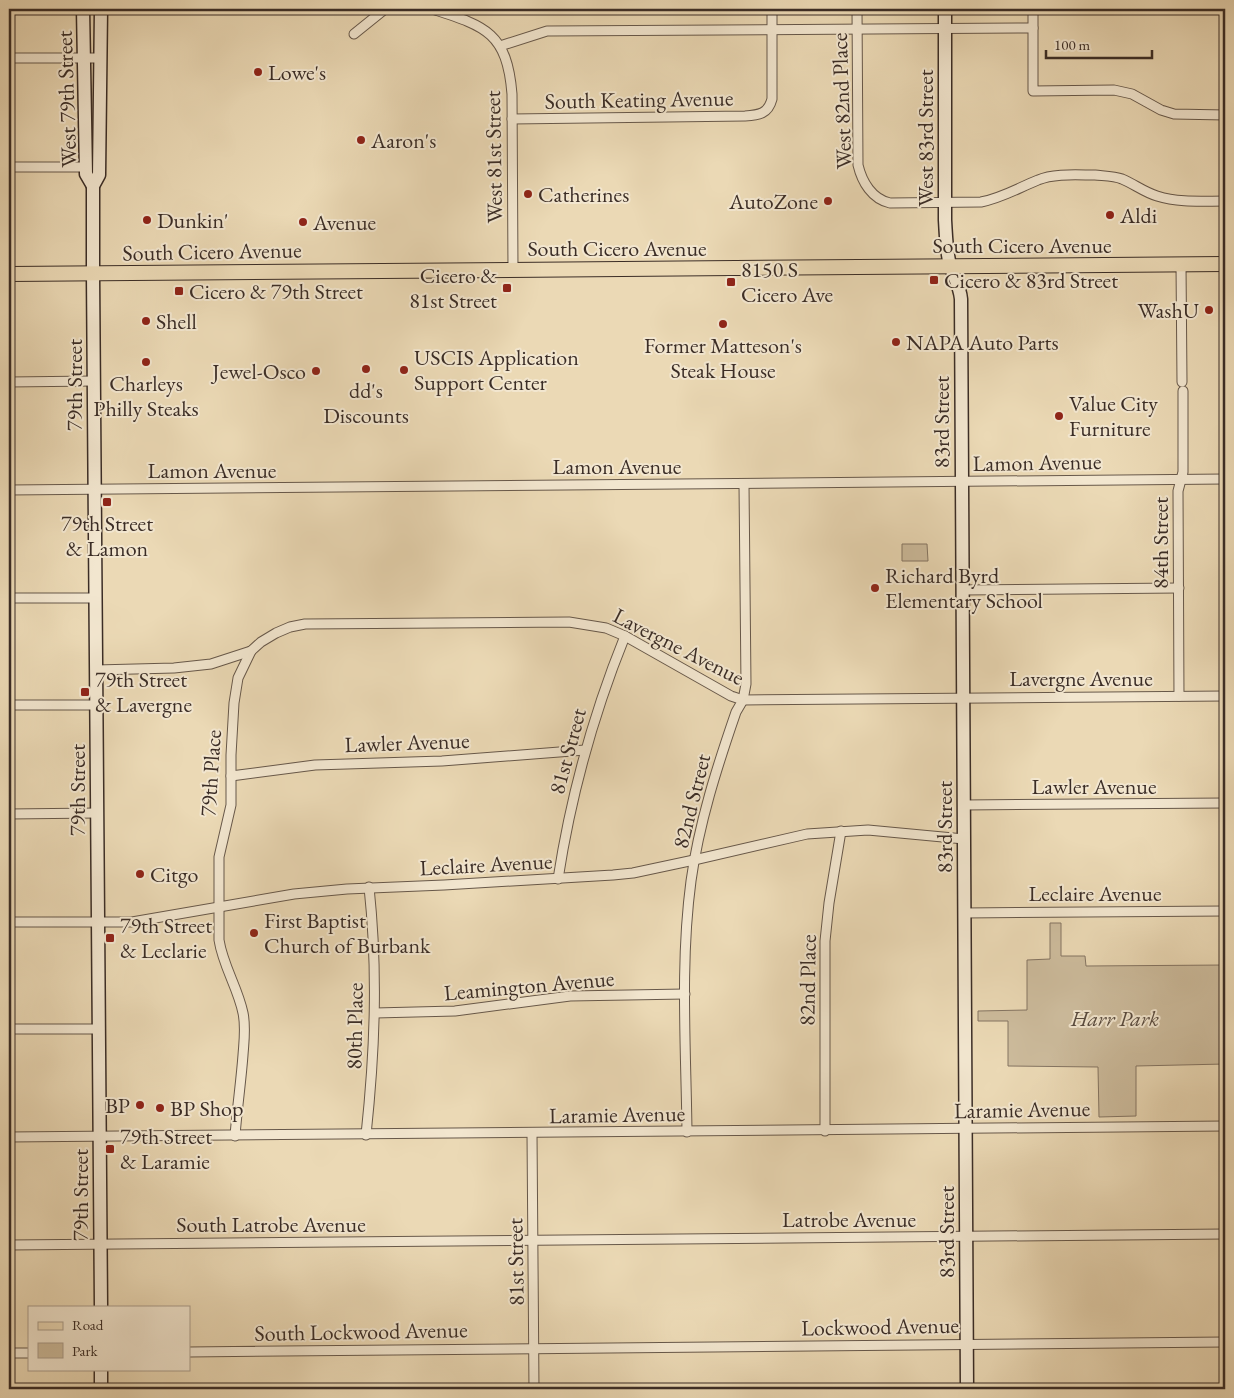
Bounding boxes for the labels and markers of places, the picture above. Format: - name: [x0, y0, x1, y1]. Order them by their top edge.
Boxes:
- place label: Lowe's: [268, 58, 326, 87]
- marker: Lowe's: [252, 66, 264, 78]
- place label: Aaron's: [370, 126, 436, 155]
- marker: Aaron's: [355, 134, 367, 146]
- place label: Catherines: [538, 180, 629, 209]
- place label: AutoZone: [728, 187, 818, 216]
- marker: Catherines: [522, 188, 534, 200]
- marker: AutoZone: [822, 195, 834, 207]
- place label: Aldi: [1119, 201, 1157, 230]
- place label: Dunkin': [157, 206, 229, 235]
- place label: Avenue: [312, 208, 377, 237]
- marker: Aldi: [1104, 209, 1116, 221]
- marker: Dunkin': [141, 214, 153, 226]
- marker: Avenue: [297, 216, 309, 228]
- place label: 8150 S Cicero Ave: [741, 255, 834, 309]
- place label: Cicero & 81st Street: [409, 261, 497, 315]
- place label: Cicero & 83rd Street: [944, 266, 1118, 295]
- marker: Cicero & 83rd Street: [928, 274, 940, 286]
- marker: 8150 S Cicero Ave: [725, 276, 737, 288]
- place label: Cicero & 79th Street: [189, 277, 363, 306]
- marker: Cicero & 81st Street: [501, 282, 513, 294]
- marker: Cicero & 79th Street: [173, 285, 185, 297]
- place label: WashU: [1138, 296, 1200, 325]
- marker: WashU: [1203, 304, 1215, 316]
- place label: Shell: [156, 307, 197, 336]
- marker: Shell: [140, 315, 152, 327]
- marker: Former Matteson's Steak House: [717, 318, 729, 330]
- place label: NAPA Auto Parts: [906, 328, 1059, 357]
- place label: Former Matteson's Steak House: [644, 331, 802, 385]
- marker: NAPA Auto Parts: [890, 336, 902, 348]
- place label: USCIS Application Support Center: [414, 343, 579, 397]
- marker: Charleys Philly Steaks: [140, 356, 152, 368]
- place label: Jewel-Osco: [210, 357, 306, 386]
- marker: dd's Discounts: [360, 363, 372, 375]
- marker: USCIS Application Support Center: [398, 364, 410, 376]
- marker: Jewel-Osco: [310, 365, 322, 377]
- place label: Charleys Philly Steaks: [93, 369, 199, 423]
- place label: dd's Discounts: [323, 376, 409, 430]
- place label: Value City Furniture: [1069, 389, 1158, 443]
- marker: Value City Furniture: [1053, 410, 1065, 422]
- marker: 79th Street & Lamon: [101, 496, 113, 508]
- place label: 79th Street & Lamon: [61, 509, 153, 563]
- place label: Richard Byrd Elementary School: [885, 561, 1043, 615]
- marker: Richard Byrd Elementary School: [869, 582, 881, 594]
- place label: 79th Street & Lavergne: [95, 665, 192, 719]
- marker: 79th Street & Lavergne: [79, 686, 91, 698]
- place label: Citgo: [150, 860, 198, 889]
- marker: Citgo: [134, 868, 146, 880]
- place label: First Baptist Church of Burbank: [264, 906, 431, 960]
- place label: 79th Street & Leclarie: [120, 911, 212, 965]
- marker: First Baptist Church of Burbank: [248, 927, 260, 939]
- marker: 79th Street & Leclarie: [104, 932, 116, 944]
- place label: BP: [105, 1091, 130, 1120]
- place label: BP Shop: [170, 1094, 243, 1123]
- marker: BP: [134, 1099, 146, 1111]
- marker: BP Shop: [154, 1102, 166, 1114]
- place label: 79th Street & Laramie: [120, 1122, 212, 1176]
- marker: 79th Street & Laramie: [104, 1143, 116, 1155]

